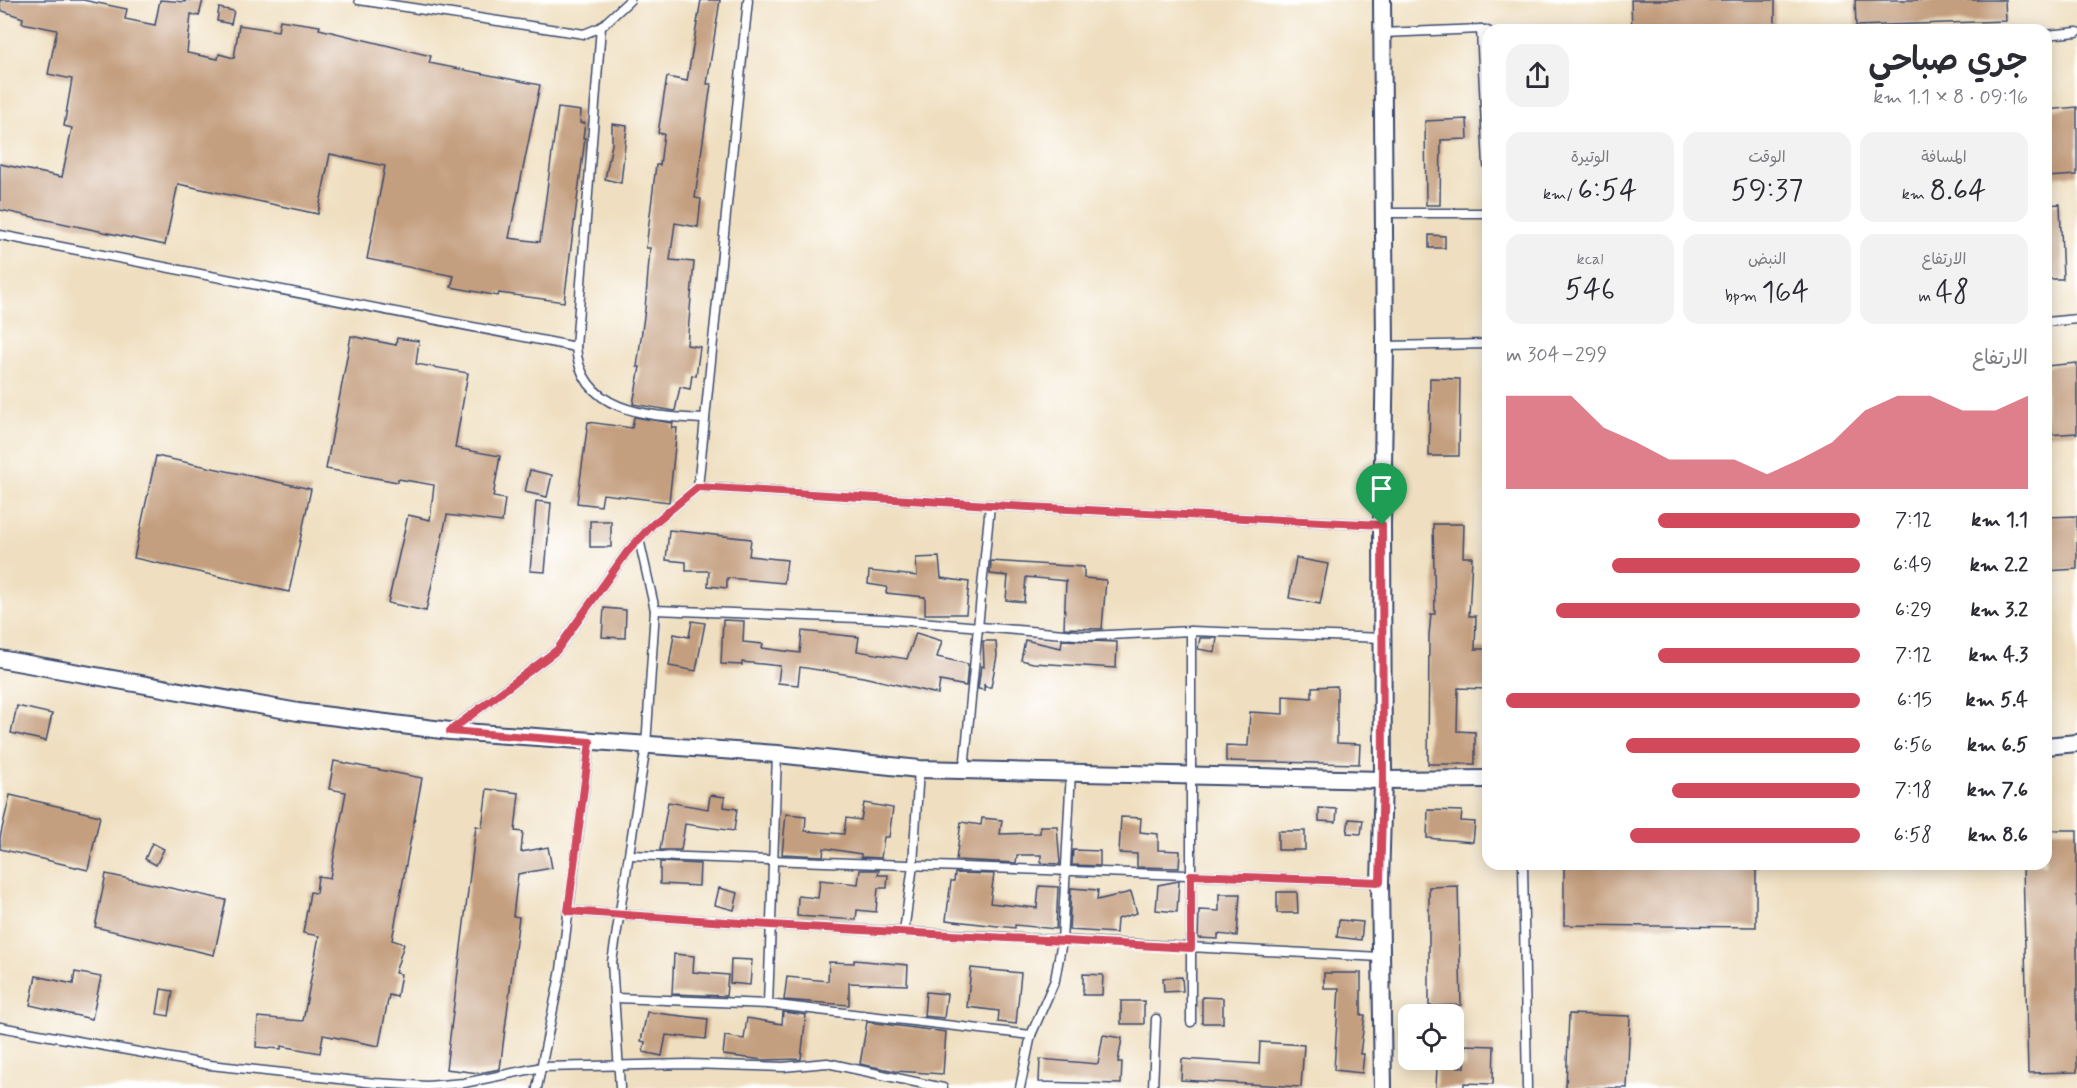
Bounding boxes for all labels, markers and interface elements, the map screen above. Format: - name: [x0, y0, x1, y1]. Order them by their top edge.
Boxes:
- text: جري صباحي: [1868, 39, 2028, 83]
- button: share: [1506, 44, 1569, 107]
- text: 09:16 · 8 × 1.1 km: [1873, 84, 2028, 111]
- text: الوتيرة: [1571, 147, 1609, 168]
- text: الوقت: [1748, 147, 1786, 168]
- text: المسافة: [1921, 147, 1967, 168]
- text: 6:54: [1578, 171, 1637, 210]
- text: 59:37: [1731, 171, 1803, 210]
- text: 8.64: [1929, 171, 1986, 210]
- text: /km: [1543, 184, 1578, 205]
- text: km: [1902, 184, 1929, 205]
- text: kcal: [1577, 249, 1603, 270]
- text: النبض: [1748, 249, 1786, 270]
- text: الارتفاع: [1922, 249, 1966, 270]
- text: 546: [1565, 270, 1615, 309]
- text: 164: [1761, 273, 1809, 312]
- text: 48: [1936, 273, 1969, 312]
- text: bpm: [1725, 286, 1761, 307]
- text: m: [1919, 286, 1936, 307]
- text: 299–304 m: [1506, 342, 1607, 369]
- text: الارتفاع: [1972, 345, 2028, 372]
- pin: [1356, 463, 1407, 525]
- icon: arrive: [1365, 472, 1398, 505]
- text: 7:12: [1895, 507, 1932, 534]
- text: 1.1 km: [1971, 507, 2028, 534]
- text: 6:49: [1893, 552, 1932, 579]
- text: 2.2 km: [1970, 552, 2028, 579]
- text: 6:29: [1895, 597, 1932, 624]
- text: 3.2 km: [1970, 597, 2028, 624]
- text: 7:12: [1895, 642, 1932, 669]
- text: 4.3 km: [1969, 642, 2028, 669]
- text: 6:15: [1897, 687, 1932, 714]
- text: 5.4 km: [1966, 687, 2028, 714]
- text: 6:56: [1893, 732, 1932, 759]
- text: 6.5 km: [1967, 732, 2028, 759]
- text: 7:18: [1895, 777, 1932, 804]
- text: 7.6 km: [1967, 777, 2028, 804]
- text: 6:58: [1893, 822, 1932, 849]
- text: 8.6 km: [1968, 822, 2028, 849]
- map controls: [1398, 1004, 1464, 1070]
- button: locate: [1398, 1004, 1464, 1070]

